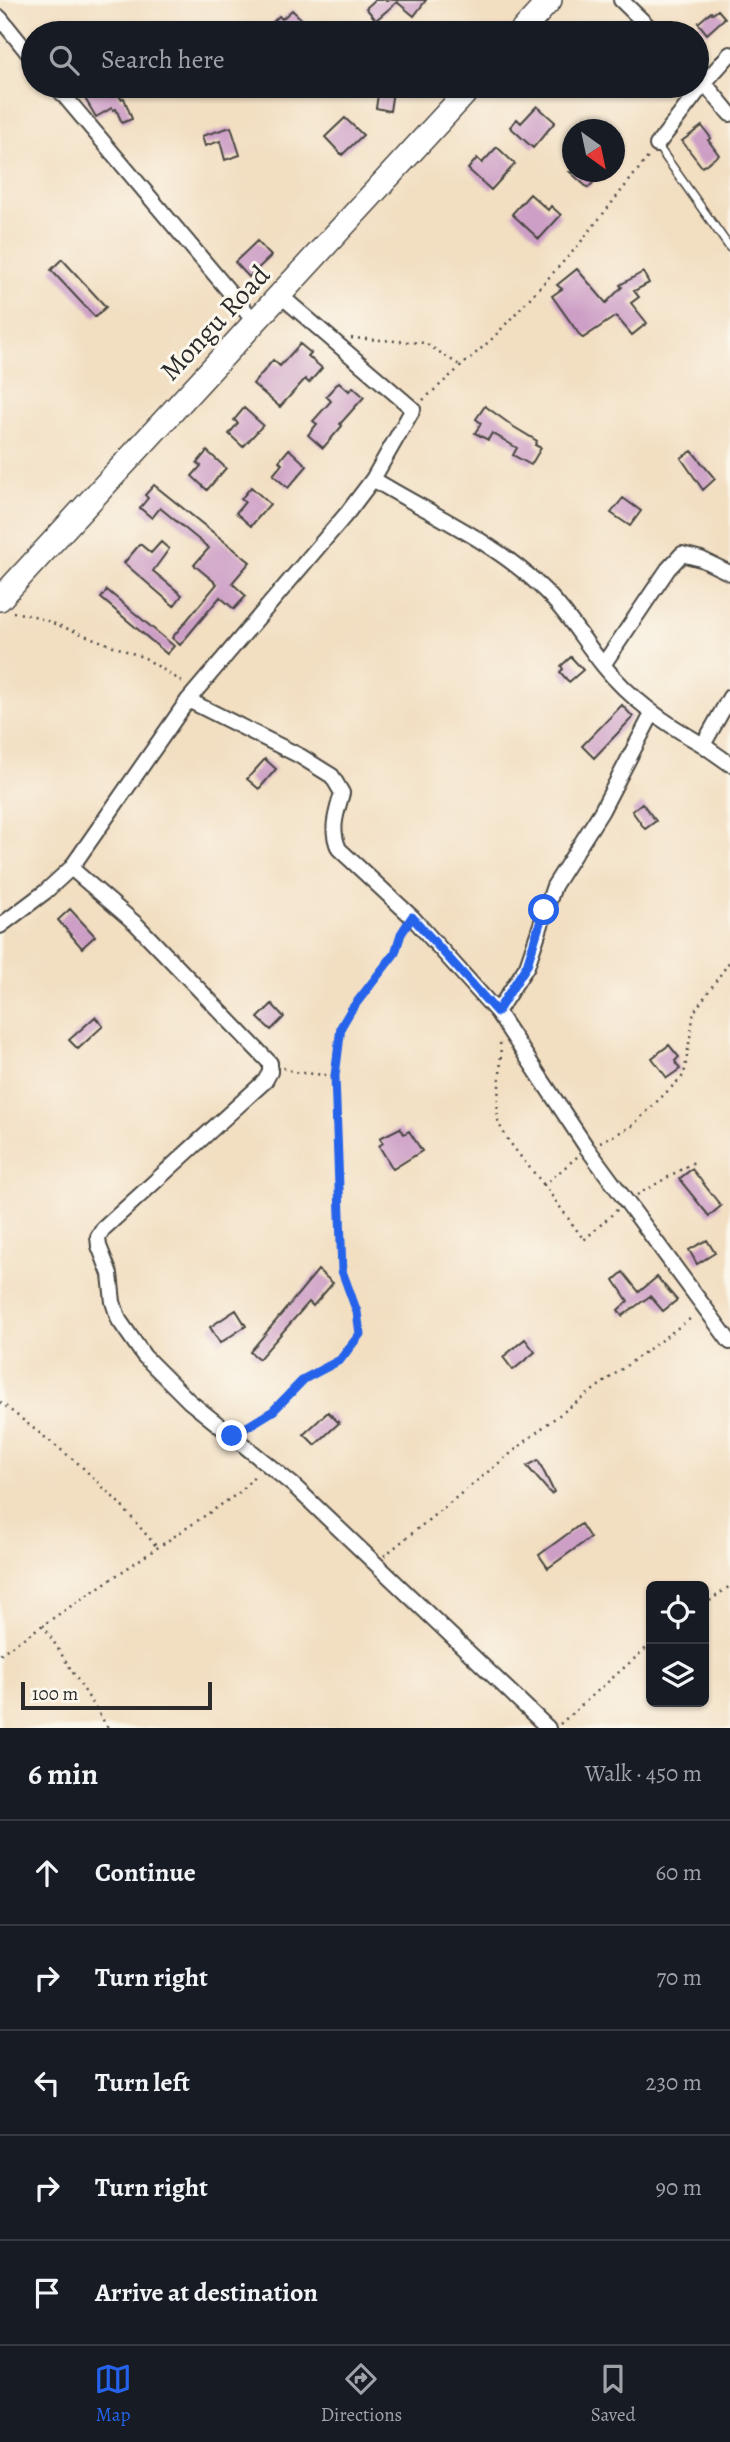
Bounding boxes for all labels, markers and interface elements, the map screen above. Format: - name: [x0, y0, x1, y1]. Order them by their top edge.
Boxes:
- search box: [21, 21, 709, 98]
- icon: search: [45, 41, 83, 79]
- text: Search here: [101, 42, 225, 77]
- north arrow: [562, 119, 625, 182]
- street label: Mongu Road: [151, 256, 279, 389]
- route start: [528, 894, 559, 925]
- route end: [216, 1420, 247, 1451]
- map controls: [646, 1581, 709, 1707]
- button: locate: [646, 1581, 709, 1644]
- button: layers: [646, 1644, 709, 1707]
- scale bar: [21, 1679, 212, 1711]
- text: 100 m: [32, 1681, 78, 1707]
- text: 6 min: [28, 1754, 98, 1794]
- text: Walk · 450 m: [585, 1758, 702, 1789]
- icon: ahead: [28, 1854, 66, 1892]
- text: Continue: [95, 1855, 196, 1890]
- text: 60 m: [655, 1857, 702, 1888]
- icon: right: [28, 1959, 66, 1997]
- text: Turn right: [95, 1960, 208, 1995]
- text: 70 m: [656, 1962, 702, 1993]
- icon: left: [28, 2064, 66, 2102]
- text: Turn left: [95, 2065, 190, 2100]
- text: 230 m: [646, 2067, 702, 2098]
- icon: right: [28, 2169, 66, 2207]
- text: Turn right: [95, 2170, 208, 2205]
- text: 90 m: [656, 2172, 702, 2203]
- icon: arrive: [28, 2274, 66, 2312]
- text: Arrive at destination: [95, 2275, 318, 2310]
- tab: Map: [94, 2360, 132, 2428]
- tab: Directions: [321, 2360, 402, 2428]
- tab: Saved: [591, 2360, 636, 2428]

